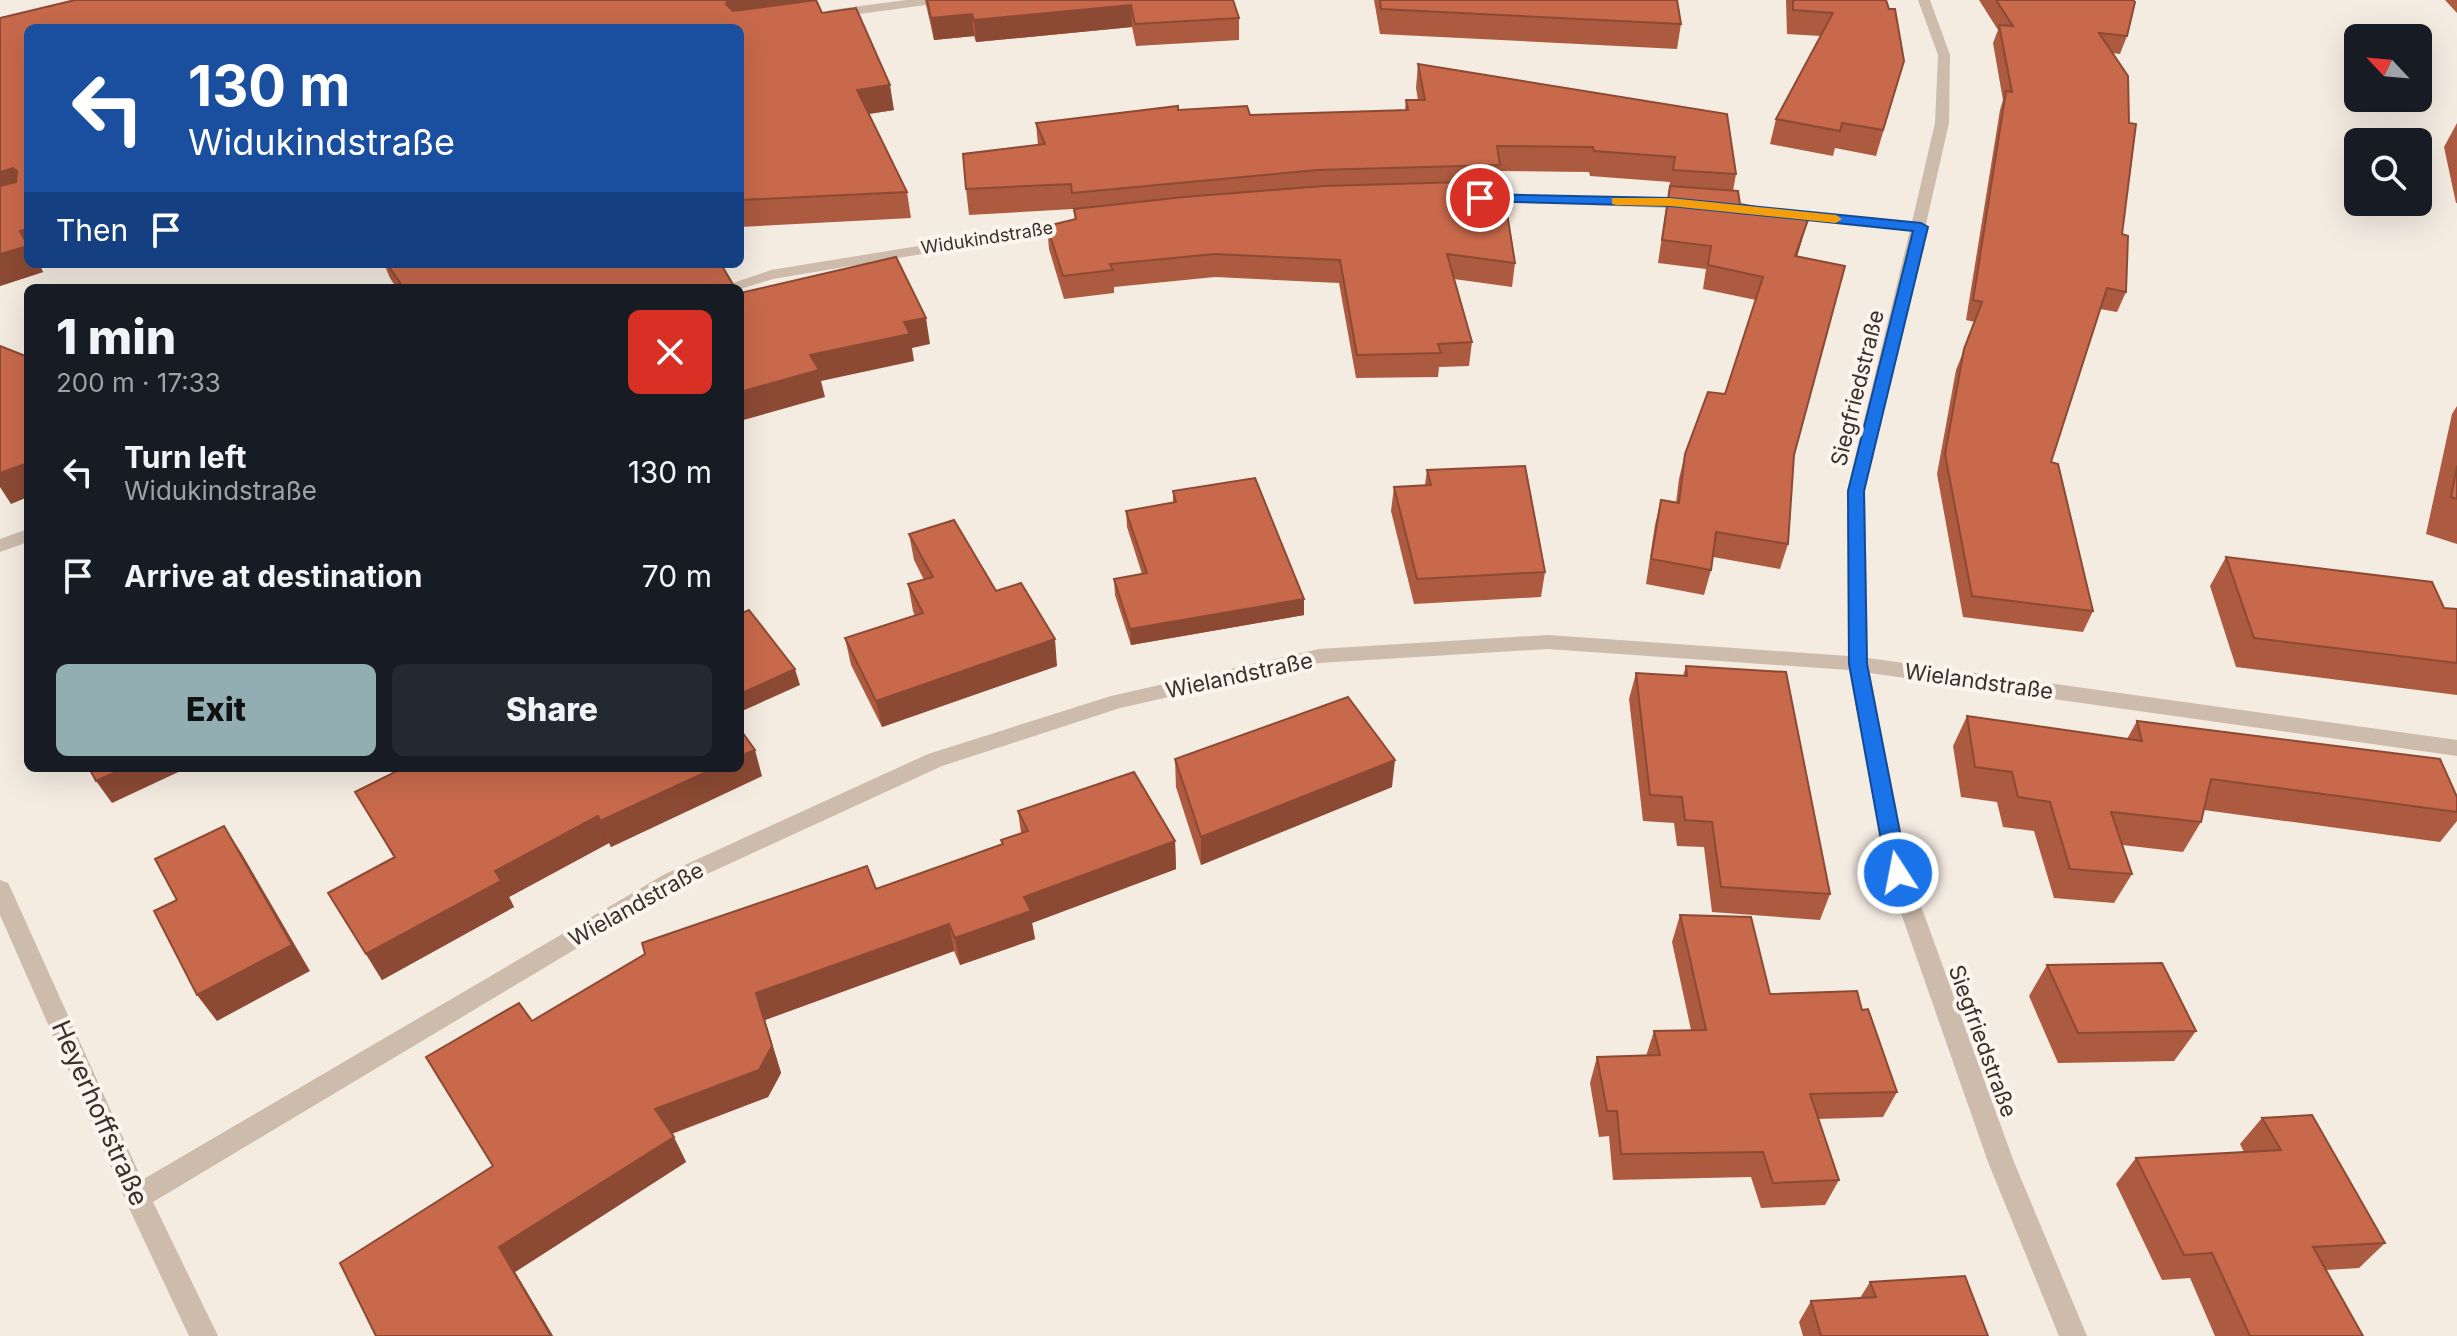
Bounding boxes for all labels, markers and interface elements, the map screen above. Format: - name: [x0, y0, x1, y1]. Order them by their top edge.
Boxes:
- north arrow: [2344, 24, 2432, 112]
- map controls: [2344, 24, 2432, 216]
- text: 130 m: [188, 52, 350, 120]
- icon: left: [56, 56, 160, 160]
- text: Widukindstraße: [188, 120, 455, 164]
- button: search: [2344, 128, 2432, 216]
- pin: [1446, 164, 1514, 232]
- icon: arrive: [1458, 176, 1502, 220]
- icon: arrive: [144, 208, 188, 252]
- text: Then: [56, 212, 128, 248]
- street label: Widukindstraße: [919, 217, 1055, 258]
- text: 1 min: [56, 307, 176, 366]
- street label: Siegfriedstraße: [1825, 307, 1889, 469]
- button: close: [628, 310, 712, 394]
- text: 200 m · 17:33: [56, 367, 221, 398]
- text: Turn left: [124, 439, 246, 475]
- icon: left: [56, 450, 100, 494]
- text: 130 m: [628, 454, 712, 490]
- text: Widukindstraße: [124, 475, 317, 506]
- icon: arrive: [56, 554, 100, 598]
- text: Arrive at destination: [124, 558, 422, 594]
- text: 70 m: [642, 558, 712, 594]
- street label: Wielandstraße: [1163, 647, 1315, 703]
- street label: Wielandstraße: [1903, 658, 2055, 704]
- button: Exit: [56, 664, 376, 756]
- button: Share: [392, 664, 712, 756]
- position arrow: [1856, 831, 1940, 915]
- street label: Wielandstraße: [564, 856, 708, 952]
- street label: Siegfriedstraße: [1943, 961, 2023, 1121]
- street label: Heyerhoffstraße: [46, 1015, 155, 1210]

